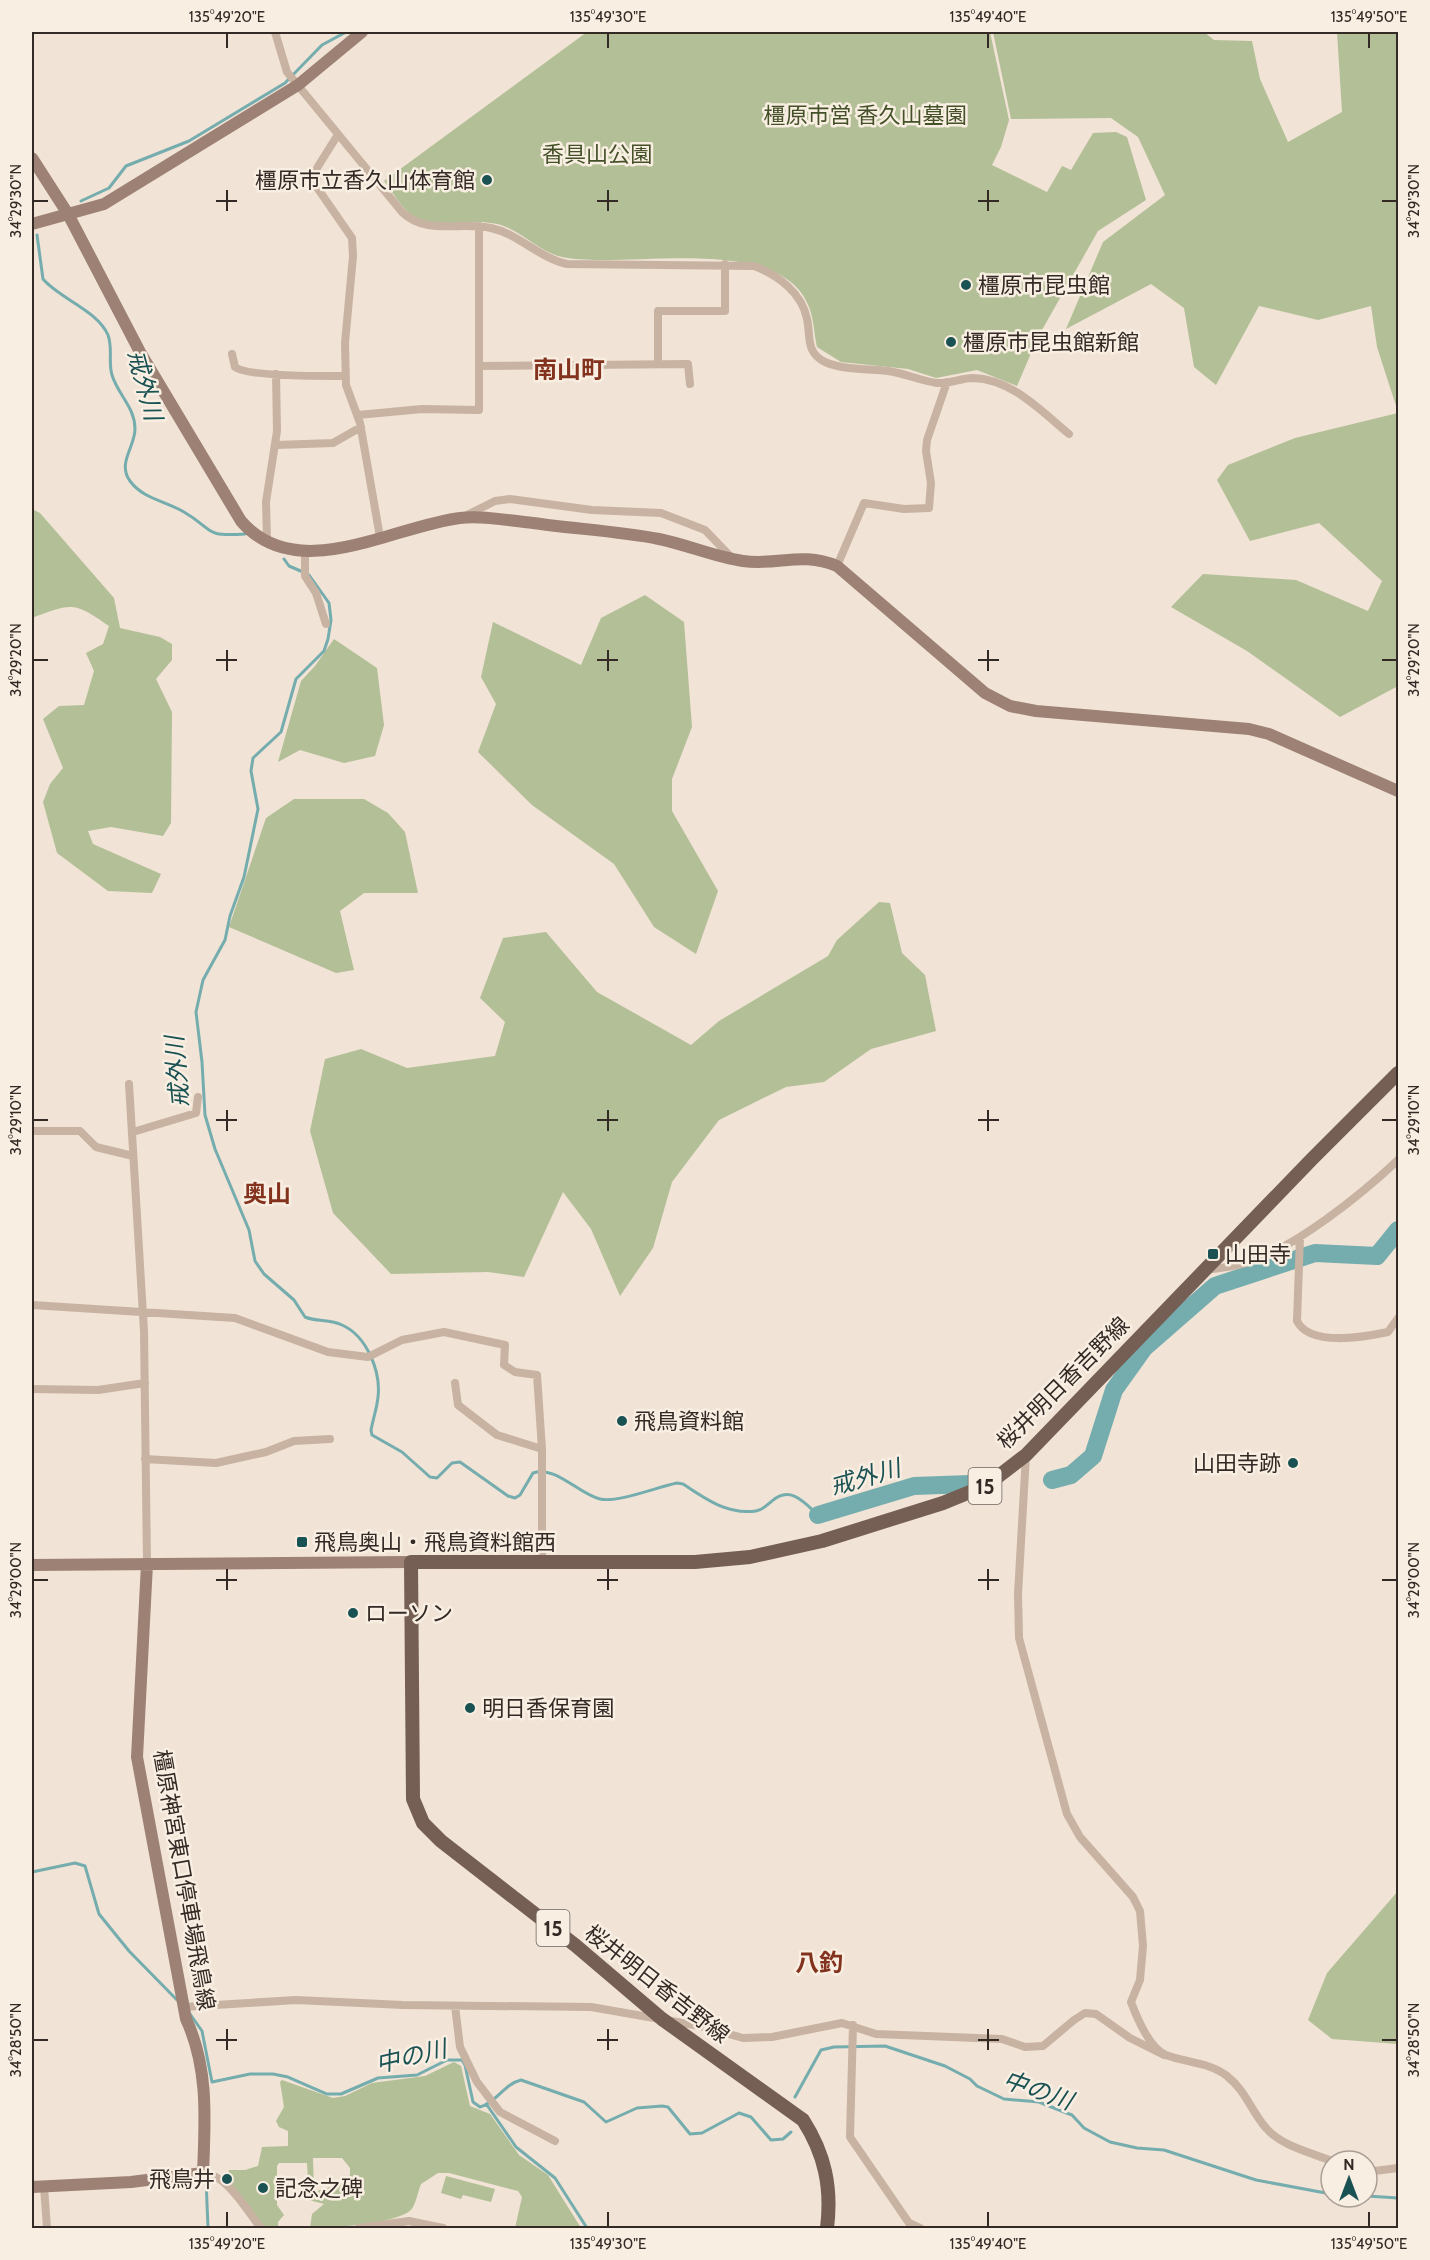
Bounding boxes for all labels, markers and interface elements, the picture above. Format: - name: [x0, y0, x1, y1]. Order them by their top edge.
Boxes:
- text: 135°49'20"E: [189, 8, 265, 26]
- text: 135°49'30"E: [570, 8, 646, 26]
- text: 135°49'40"E: [950, 8, 1026, 26]
- text: 135°49'50"E: [1331, 8, 1407, 26]
- park label: 橿原市営 香久山墓園: [764, 102, 966, 129]
- park label: 香具山公園: [542, 141, 652, 168]
- text: 34°29'30"N: [7, 164, 25, 238]
- text: 34°29'30"N: [1405, 164, 1423, 238]
- place label: 橿原市立香久山体育館: [255, 167, 475, 194]
- marker: 橿原市立香久山体育館: [480, 173, 494, 187]
- place label: 橿原市昆虫館: [978, 272, 1110, 299]
- marker: 橿原市昆虫館: [959, 278, 973, 292]
- place label: 橿原市昆虫館新館: [963, 329, 1139, 356]
- marker: 橿原市昆虫館新館: [944, 335, 958, 349]
- water label: 戒外川: [122, 346, 169, 426]
- district label: 南山町: [533, 355, 605, 384]
- text: 34°29'20"N: [7, 623, 25, 697]
- text: 34°29'20"N: [1405, 623, 1423, 697]
- water label: 戒外川: [159, 1032, 195, 1109]
- text: 34°29'10"N: [7, 1085, 25, 1155]
- text: 34°29'10"N: [1405, 1085, 1423, 1155]
- district label: 奥山: [243, 1179, 291, 1208]
- place label: 山田寺: [1225, 1241, 1291, 1268]
- marker: 山田寺: [1206, 1247, 1220, 1261]
- street label: 桜井明日香吉野線: [991, 1311, 1135, 1455]
- place label: 飛鳥資料館: [634, 1408, 744, 1435]
- marker: 飛鳥資料館: [615, 1414, 629, 1428]
- place label: 山田寺跡: [1193, 1450, 1281, 1477]
- water label: 戒外川: [826, 1452, 906, 1501]
- marker: 山田寺跡: [1286, 1456, 1300, 1470]
- road number: 15: [968, 1468, 1002, 1504]
- place label: 飛鳥奥山・飛鳥資料館西: [314, 1529, 556, 1556]
- marker: 飛鳥奥山・飛鳥資料館西: [295, 1535, 309, 1549]
- text: 34°29'00"N: [7, 1542, 25, 1618]
- text: 34°29'00"N: [1405, 1542, 1423, 1618]
- place label: ローソン: [365, 1600, 453, 1627]
- marker: ローソン: [346, 1606, 360, 1620]
- place label: 明日香保育園: [482, 1695, 614, 1722]
- marker: 明日香保育園: [463, 1701, 477, 1715]
- street label: 橿原神宮東口停車場飛鳥線: [148, 1748, 220, 2012]
- road number: 15: [536, 1910, 570, 1946]
- street label: 桜井明日香吉野線: [579, 1919, 735, 2049]
- district label: 八釣: [795, 1948, 843, 1977]
- text: 34°28'50"N: [7, 2003, 25, 2077]
- text: 34°28'50"N: [1405, 2003, 1423, 2077]
- water label: 中の川: [373, 2033, 452, 2078]
- water label: 中の川: [999, 2065, 1080, 2116]
- north arrow: [1319, 2149, 1379, 2209]
- text: N: [1343, 2155, 1355, 2174]
- place label: 飛鳥井: [149, 2166, 215, 2193]
- marker: 飛鳥井: [220, 2172, 234, 2186]
- place label: 記念之碑: [275, 2175, 363, 2202]
- marker: 記念之碑: [256, 2181, 270, 2195]
- text: 135°49'20"E: [189, 2235, 265, 2253]
- text: 135°49'30"E: [570, 2235, 646, 2253]
- text: 135°49'40"E: [950, 2235, 1026, 2253]
- text: 135°49'50"E: [1331, 2235, 1407, 2253]

